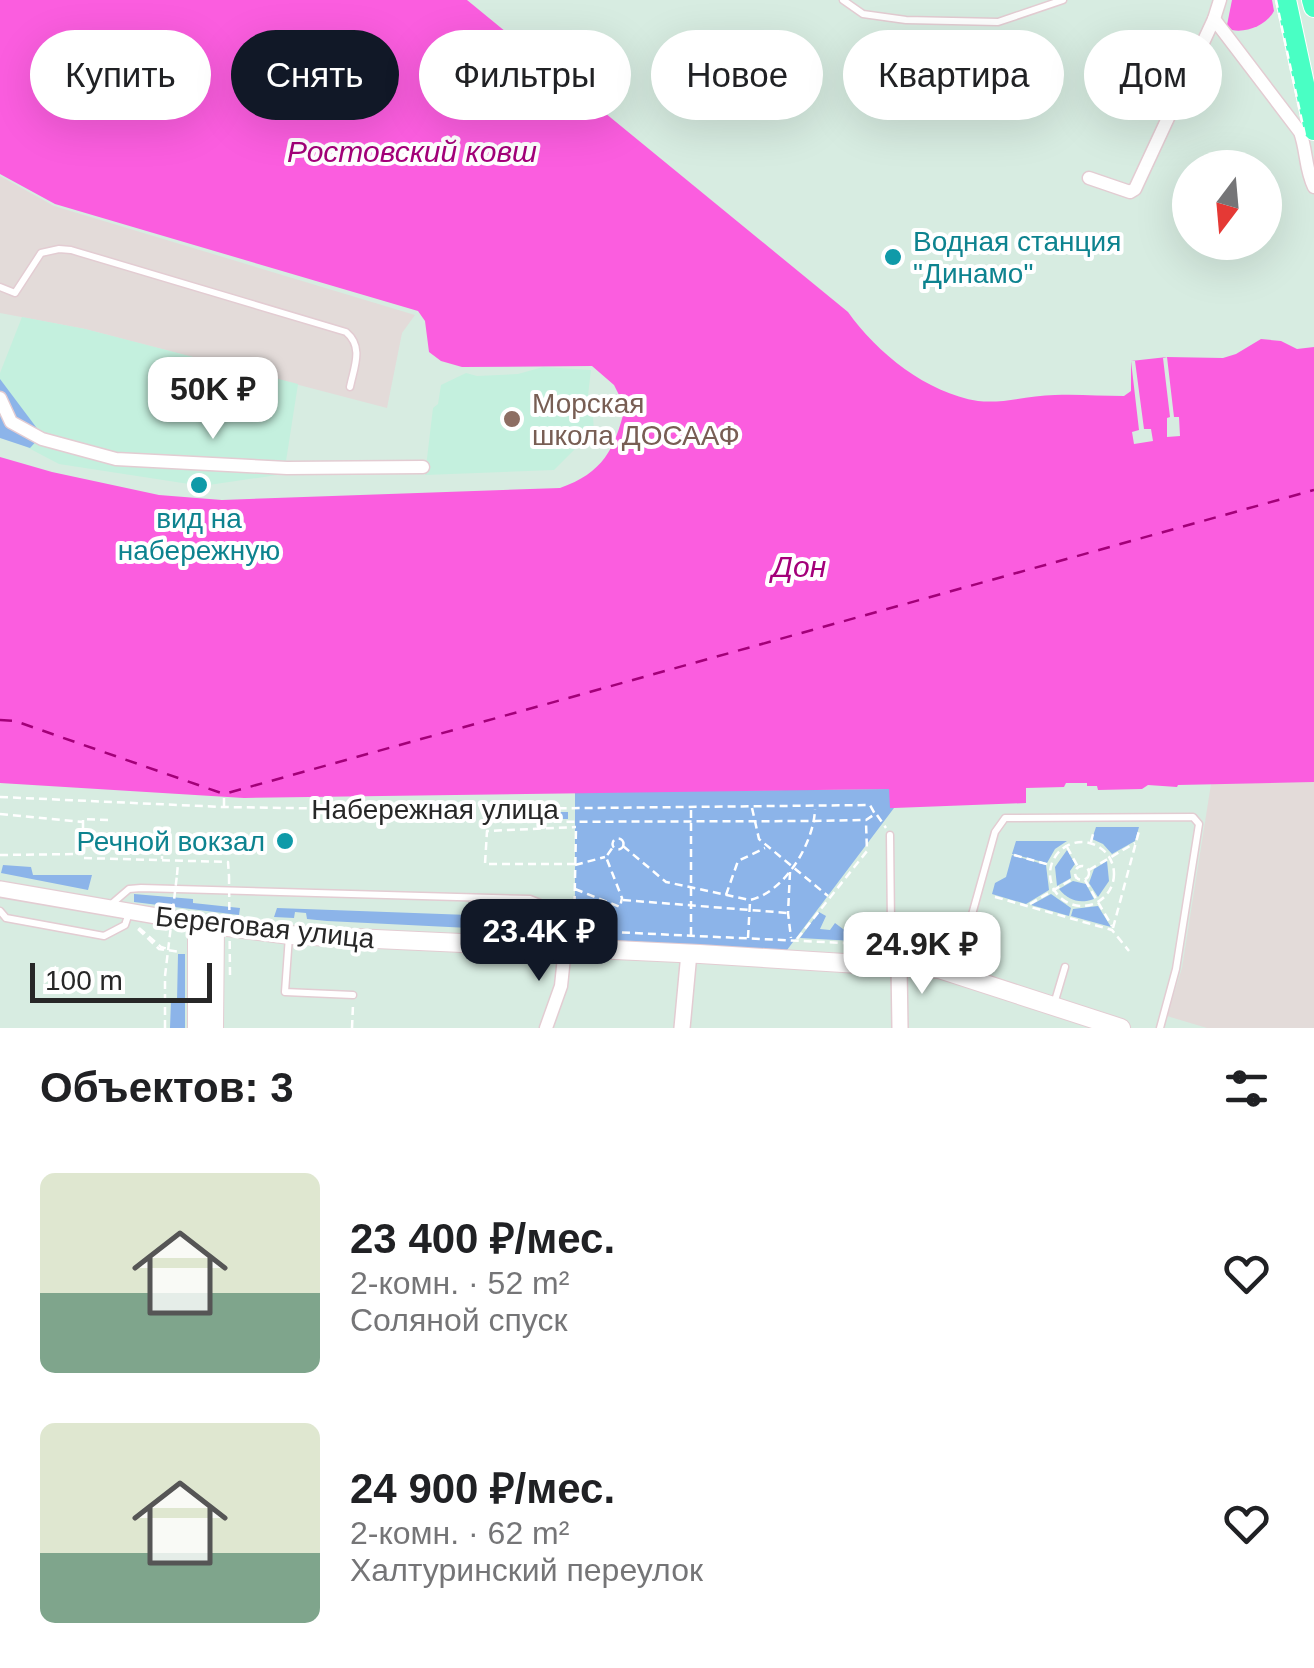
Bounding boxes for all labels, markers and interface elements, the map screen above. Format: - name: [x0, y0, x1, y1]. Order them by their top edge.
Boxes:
- chip: Купить: [30, 30, 211, 120]
- chip: Снять: [231, 30, 399, 120]
- chip: Фильтры: [419, 30, 631, 120]
- chip: Новое: [651, 30, 823, 120]
- chip: Квартира: [843, 30, 1064, 120]
- chip: Дом: [1084, 30, 1222, 120]
- water label: Ростовский ковш: [287, 135, 537, 168]
- north arrow: [1172, 150, 1282, 260]
- map controls: [1172, 150, 1282, 260]
- place label: Водная станция "Динамо": [913, 226, 1121, 289]
- marker: Водная станция "Динамо": [882, 246, 904, 268]
- pin: 50K ₽: [143, 357, 283, 442]
- text: 50K ₽: [170, 371, 256, 407]
- place label: Морская школа ДОСААФ: [532, 388, 740, 451]
- marker: Морская школа ДОСААФ: [501, 408, 523, 430]
- marker: вид на набережную: [188, 474, 210, 496]
- place label: вид на набережную: [118, 503, 280, 566]
- water label: Дон: [769, 550, 826, 583]
- street label: Набережная улица: [311, 794, 559, 825]
- place label: Речной вокзал: [76, 826, 265, 857]
- marker: Речной вокзал: [274, 830, 296, 852]
- pin: 23.4K ₽: [447, 899, 631, 984]
- street label: Береговая улица: [154, 901, 377, 954]
- pin: 24.9K ₽: [830, 912, 1014, 997]
- text: 23.4K ₽: [483, 913, 595, 949]
- text: 24.9K ₽: [866, 926, 978, 962]
- scale bar: [30, 958, 212, 1003]
- text: 100 m: [45, 965, 123, 996]
- icon: filters: [1219, 1061, 1274, 1116]
- text: Объектов: 3: [40, 1064, 294, 1111]
- icon: home: [120, 1213, 240, 1333]
- text: 23 400 ₽/мес.: [350, 1215, 615, 1262]
- icon: heart: [1219, 1246, 1274, 1301]
- text: 2-комн. · 52 m²: [350, 1265, 569, 1301]
- text: Соляной спуск: [350, 1302, 567, 1338]
- icon: home: [120, 1463, 240, 1583]
- text: 24 900 ₽/мес.: [350, 1465, 615, 1512]
- icon: heart: [1219, 1496, 1274, 1551]
- text: 2-комн. · 62 m²: [350, 1515, 569, 1551]
- text: Халтуринский переулок: [350, 1552, 703, 1588]

